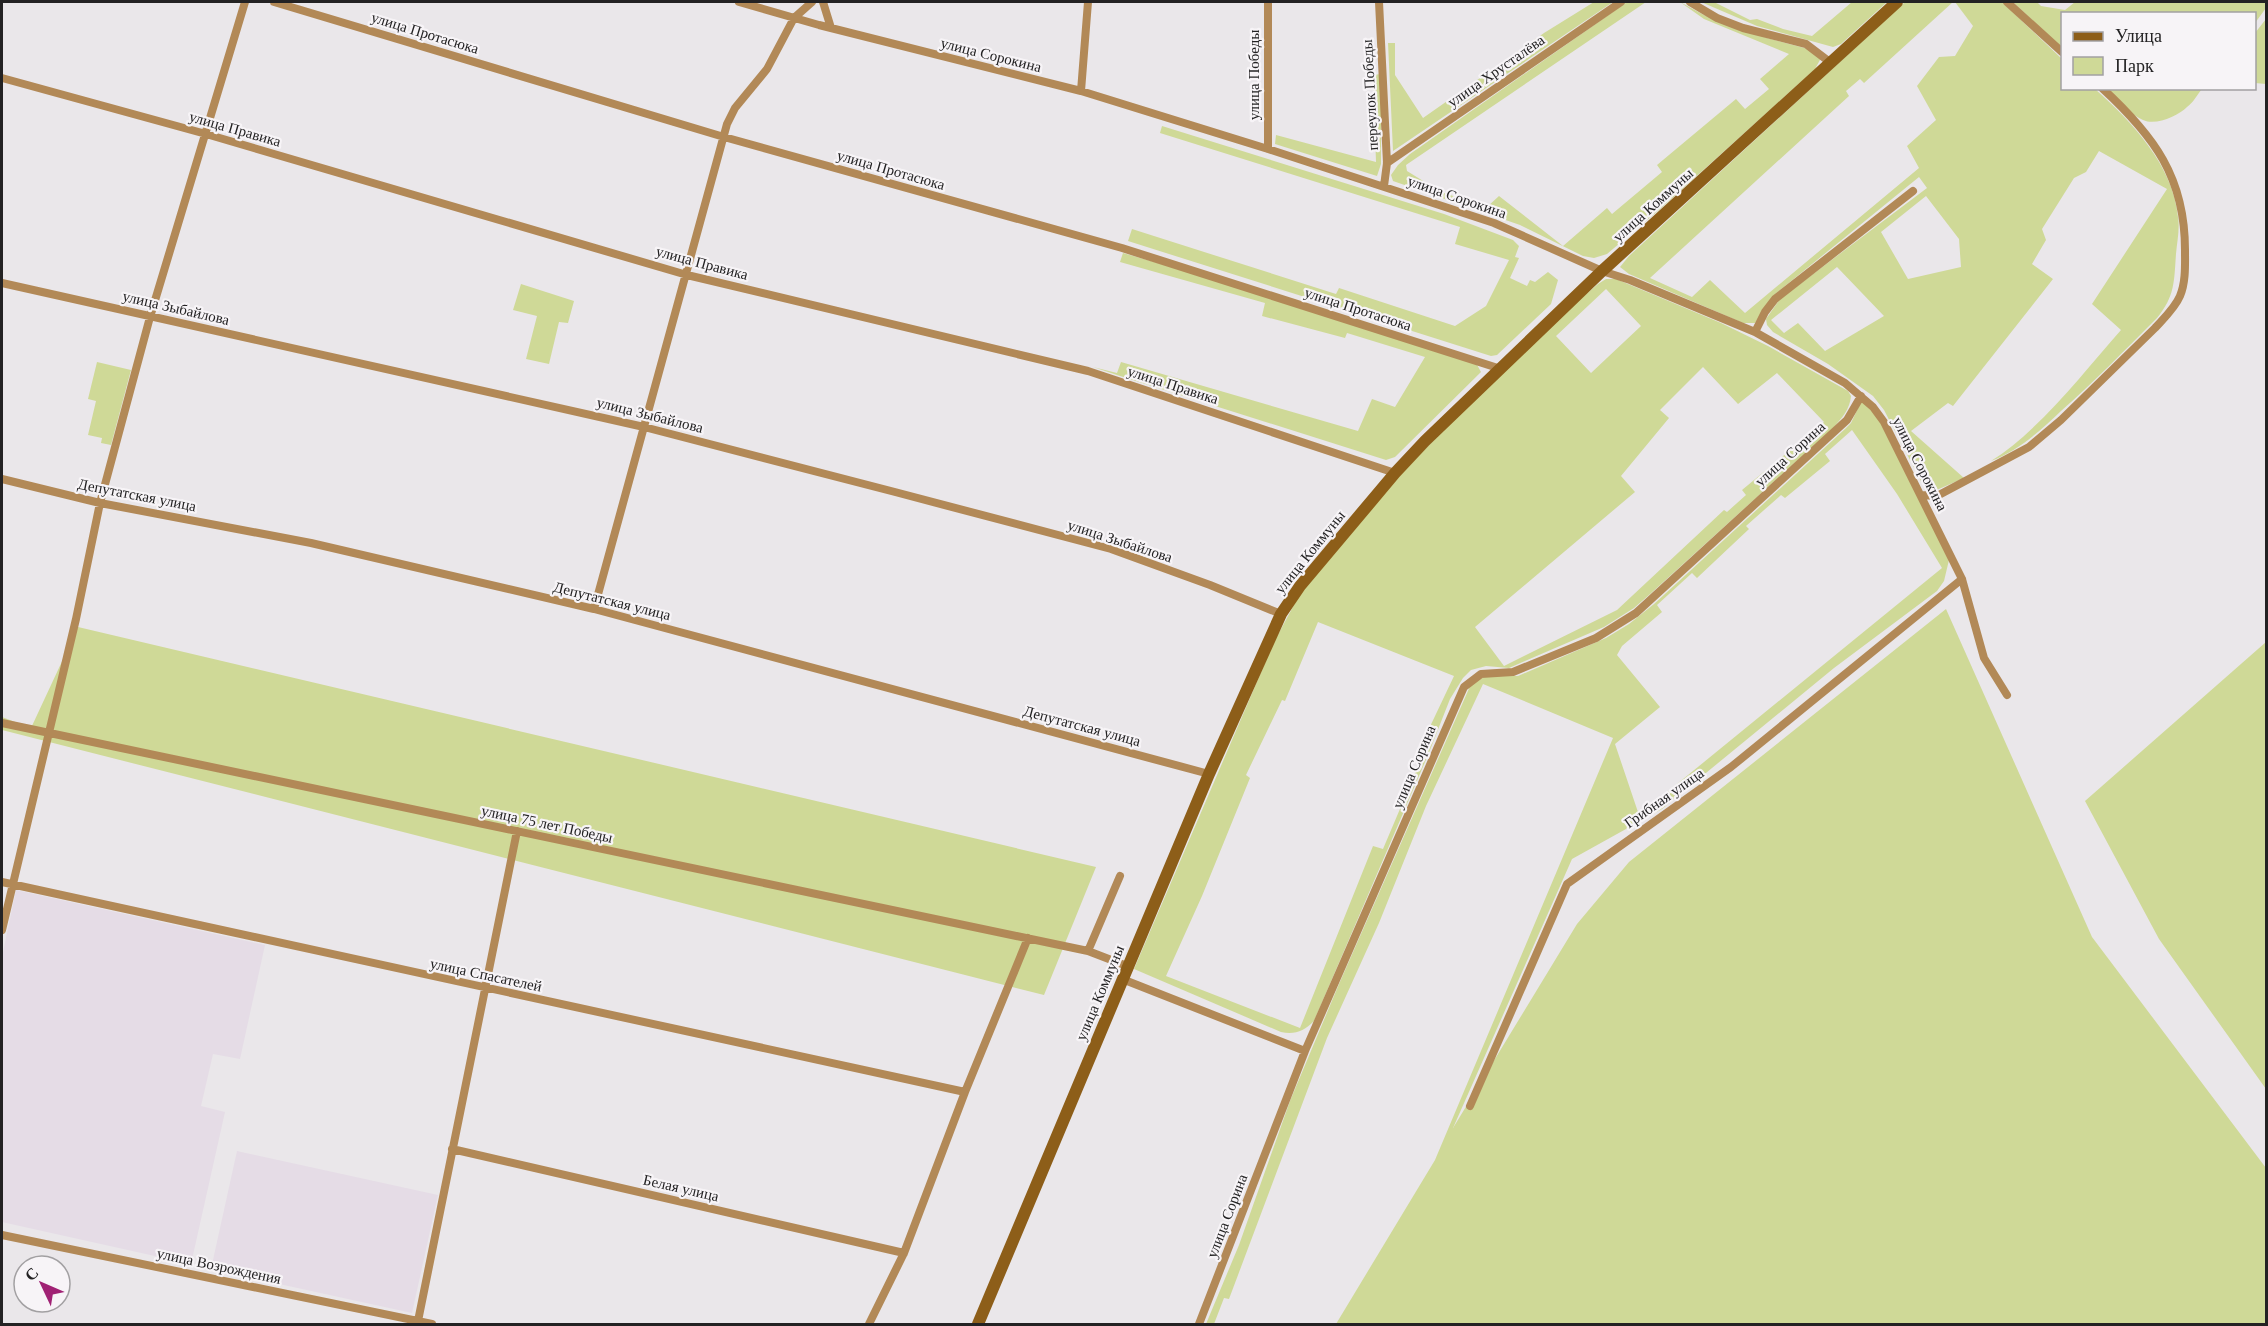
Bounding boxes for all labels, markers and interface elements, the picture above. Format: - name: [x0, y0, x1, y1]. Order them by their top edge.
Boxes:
- street label: улица Протасюка: [369, 9, 481, 57]
- legend: [2061, 12, 2256, 90]
- text: Улица: [2115, 26, 2162, 46]
- street label: улица Победы: [1246, 30, 1262, 120]
- street label: улица Хрусталёва: [1445, 31, 1548, 110]
- street label: улица Сорокина: [939, 35, 1043, 75]
- street label: переулок Победы: [1359, 39, 1381, 151]
- text: Парк: [2115, 56, 2154, 76]
- street label: улица Правика: [187, 108, 283, 150]
- street label: улица Протасюка: [835, 147, 947, 193]
- street label: улица Коммуны: [1610, 165, 1696, 245]
- street label: улица Сорокина: [1406, 173, 1509, 221]
- street label: улица Правика: [654, 243, 750, 283]
- street label: улица Протасюка: [1303, 284, 1414, 334]
- street label: улица Зыбайлова: [121, 288, 231, 328]
- street label: улица Правика: [1126, 363, 1221, 407]
- street label: улица Зыбайлова: [595, 394, 705, 436]
- street label: улица Сорокина: [1889, 414, 1951, 514]
- street label: улица Сорина: [1752, 418, 1828, 490]
- street label: Депутатская улица: [76, 476, 198, 514]
- street label: улица Коммуны: [1272, 507, 1348, 597]
- street label: улица Зыбайлова: [1066, 517, 1175, 566]
- street label: Депутатская улица: [552, 579, 673, 623]
- street label: Депутатская улица: [1022, 703, 1143, 749]
- street label: улица Сорина: [1389, 723, 1439, 811]
- street label: Грибная улица: [1621, 765, 1707, 831]
- street label: улица 75 лет Победы: [480, 802, 614, 846]
- street label: улица Коммуны: [1073, 943, 1127, 1043]
- street label: улица Спасателей: [429, 955, 543, 995]
- street label: Белая улица: [642, 1172, 721, 1205]
- street label: улица Сорина: [1204, 1172, 1250, 1260]
- street label: улица Возрождения: [155, 1245, 283, 1287]
- north arrow: [12, 1254, 72, 1314]
- text: С: [21, 1264, 42, 1284]

